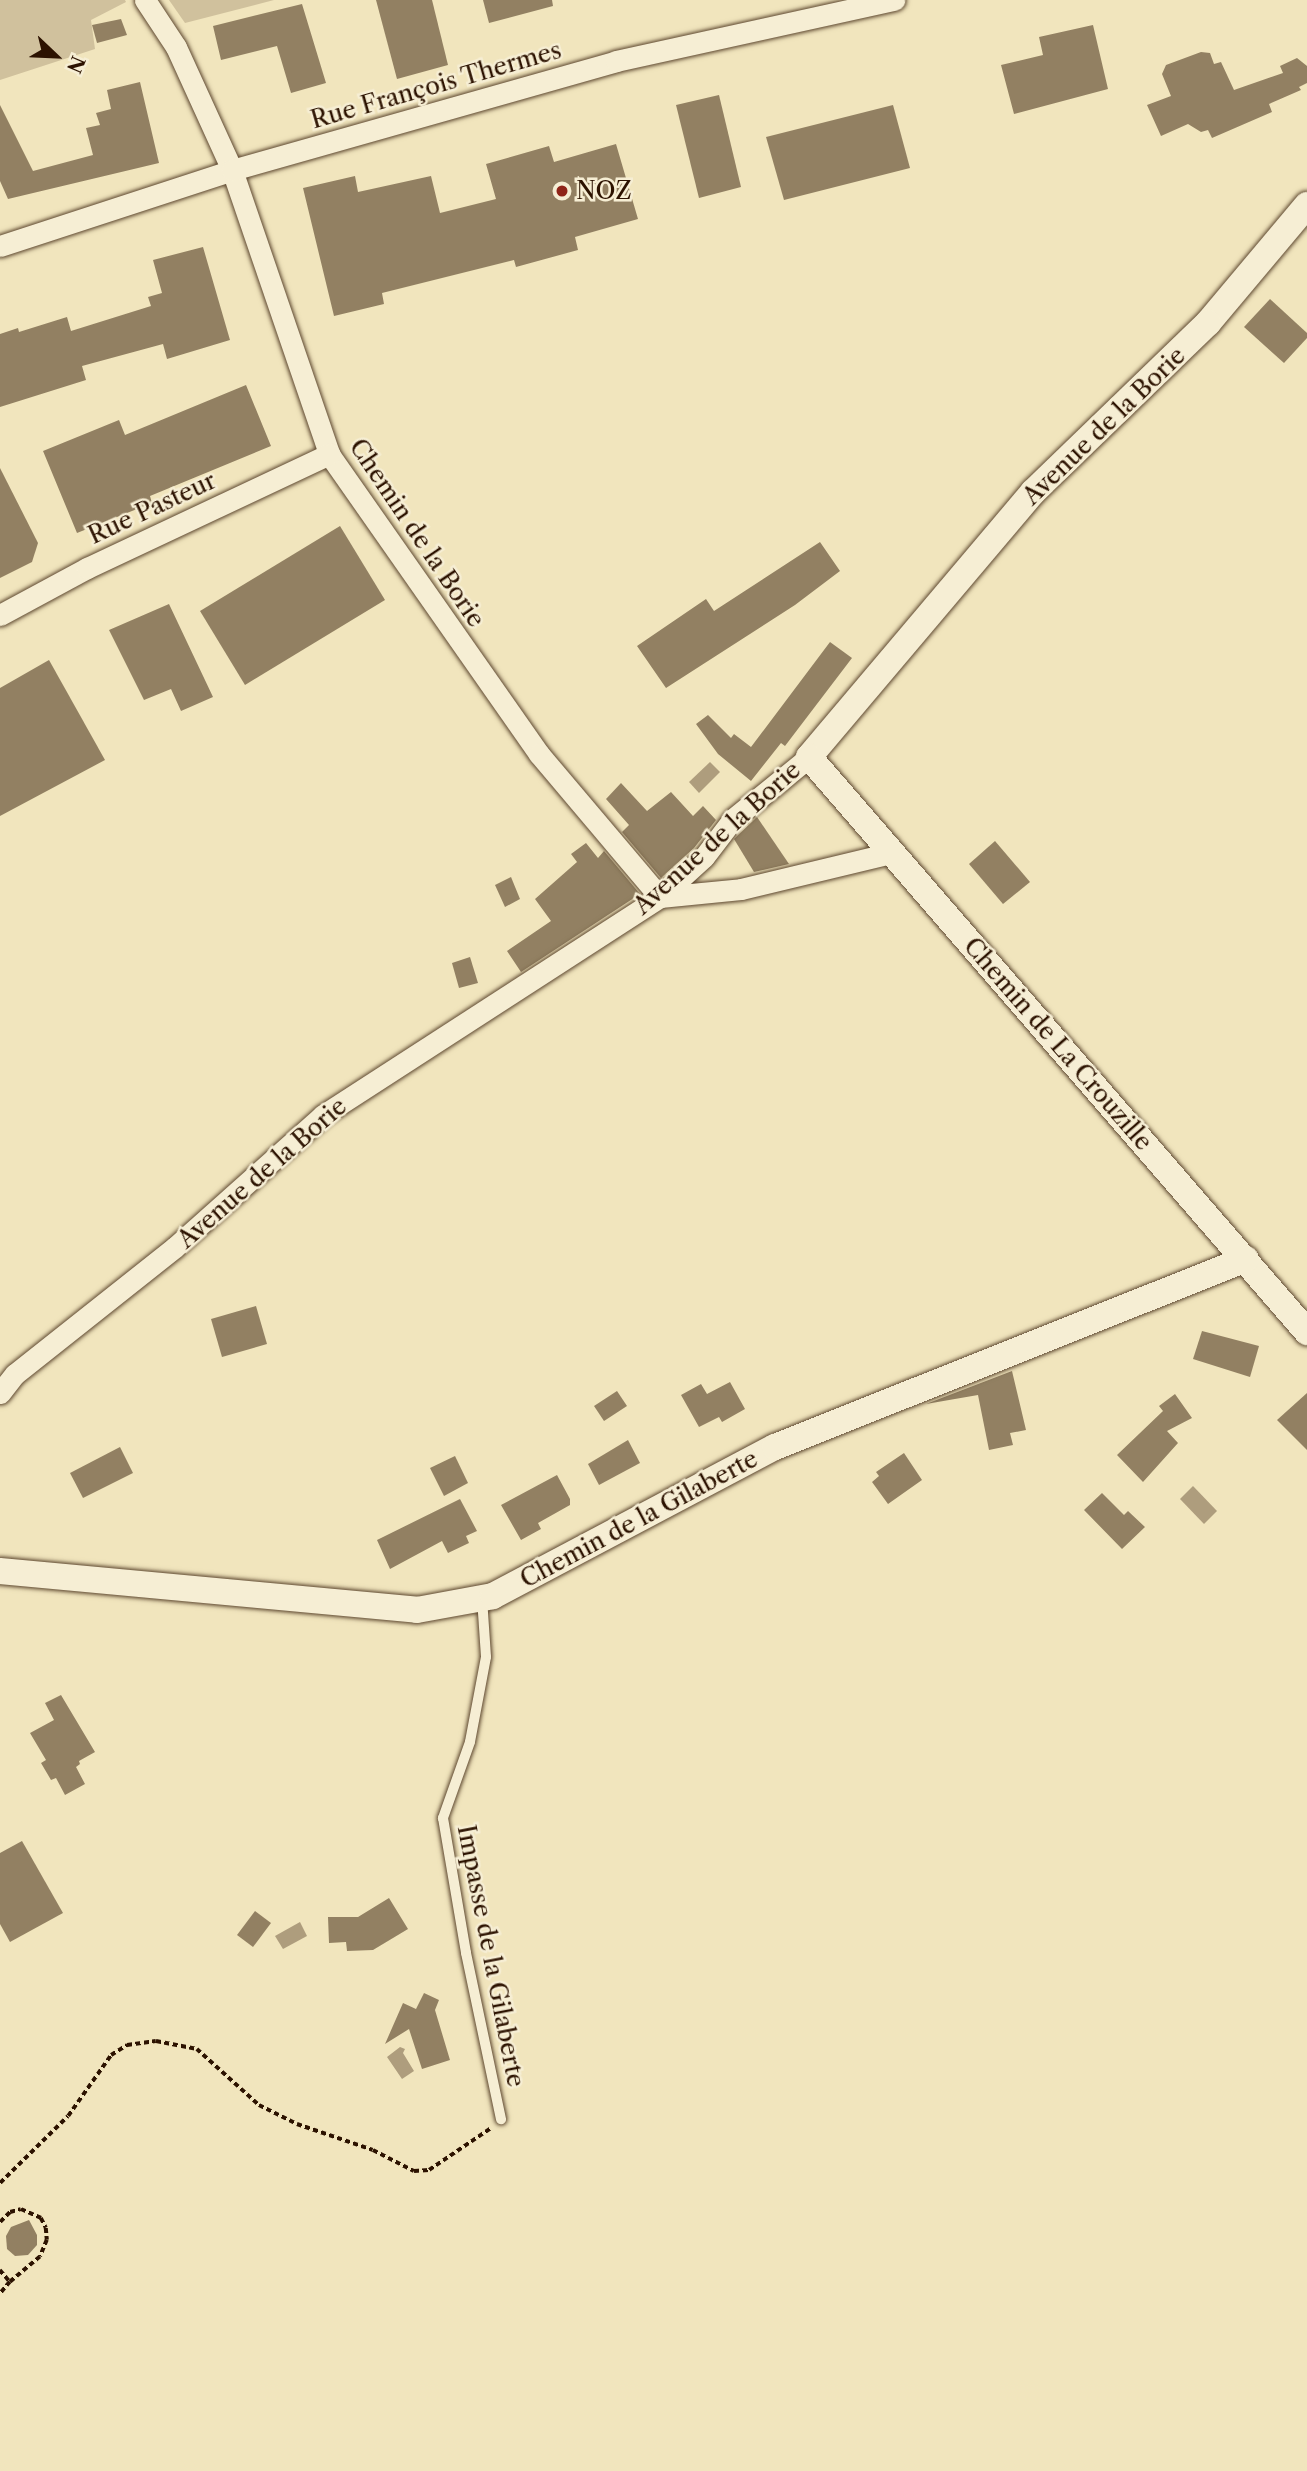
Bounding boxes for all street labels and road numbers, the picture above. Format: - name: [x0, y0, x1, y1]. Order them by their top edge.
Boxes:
- street label: Rue François Thermes: [307, 35, 565, 135]
- street label: Avenue de la Borie: [1017, 341, 1191, 511]
- street label: Chemin de la Borie: [343, 433, 491, 633]
- street label: Rue Pasteur: [84, 466, 220, 550]
- street label: Avenue de la Borie: [628, 755, 806, 921]
- street label: Chemin de La Crouzille: [958, 932, 1158, 1156]
- street label: Avenue de la Borie: [172, 1092, 352, 1254]
- street label: Chemin de la Gilaberte: [515, 1444, 763, 1594]
- street label: Impasse de la Gilaberte: [451, 1822, 531, 2090]

